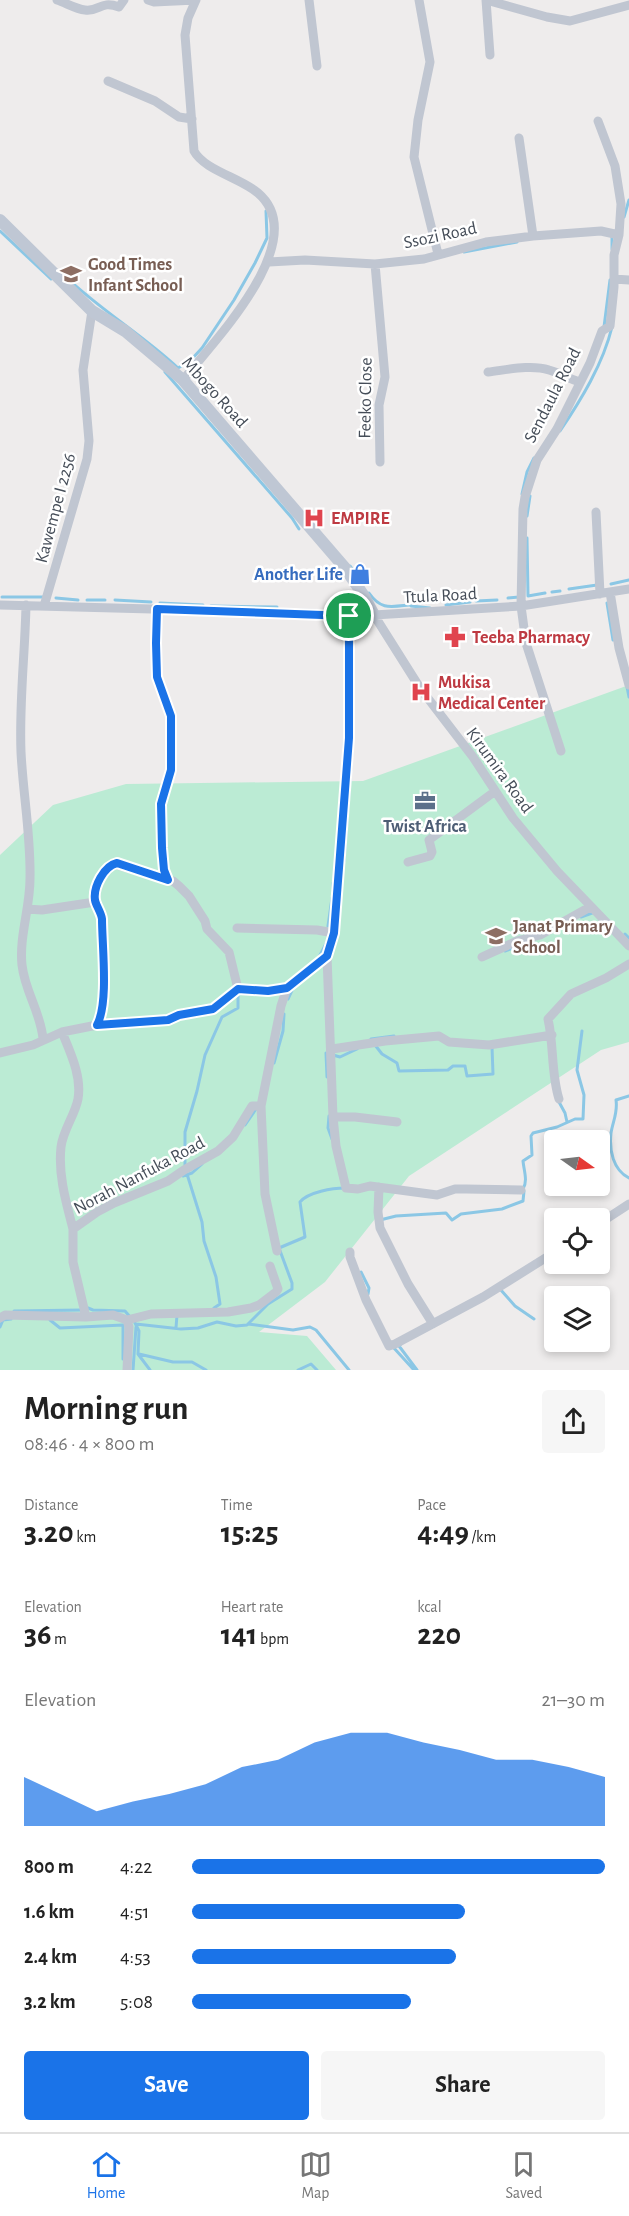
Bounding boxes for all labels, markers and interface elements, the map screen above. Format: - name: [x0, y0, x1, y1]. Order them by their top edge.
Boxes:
- street label: Ssozi Road: [402, 219, 478, 253]
- place label: Good Times Infant School: [88, 256, 183, 295]
- school or university icon: Good Times Infant School: [59, 262, 83, 286]
- street label: Sendaula Road: [521, 345, 585, 446]
- street label: Mbogo Road: [178, 354, 251, 432]
- street label: Feeko Close: [356, 357, 376, 439]
- street label: Kawempe I 2256: [33, 451, 79, 565]
- hospital icon: EMPIRE: [302, 506, 326, 530]
- place label: EMPIRE: [331, 510, 390, 528]
- shop icon: Another Life: [348, 562, 372, 586]
- place label: Another Life: [254, 566, 343, 584]
- street label: Ttula Road: [403, 585, 477, 607]
- pin: [323, 590, 374, 641]
- icon: arrive: [332, 599, 365, 632]
- pharmacy icon: Teeba Pharmacy: [443, 625, 467, 649]
- place label: Teeba Pharmacy: [472, 629, 591, 647]
- place label: Mukisa Medical Center: [438, 674, 546, 713]
- hospital icon: Mukisa Medical Center: [409, 680, 433, 704]
- street label: Kirumira Road: [462, 725, 536, 817]
- office icon: Twist Africa: [413, 789, 437, 813]
- place label: Twist Africa: [383, 818, 467, 836]
- place label: Janat Primary School: [513, 918, 614, 957]
- school or university icon: Janat Primary School: [484, 924, 508, 948]
- north arrow: [544, 1130, 610, 1196]
- map controls: [544, 1130, 610, 1352]
- street label: Norah Nanfuka Road: [71, 1134, 208, 1218]
- button: locate: [544, 1208, 610, 1274]
- button: layers: [544, 1286, 610, 1352]
- button: share: [542, 1390, 605, 1453]
- text: Morning run: [24, 1393, 188, 1426]
- text: 08:46 · 4 × 800 m: [24, 1434, 155, 1454]
- text: Distance: [24, 1497, 78, 1513]
- text: Time: [221, 1497, 253, 1513]
- text: Pace: [417, 1497, 446, 1513]
- text: 3.20: [24, 1518, 74, 1548]
- text: 15:25: [221, 1518, 278, 1548]
- text: 4:49: [417, 1518, 469, 1548]
- text: km: [74, 1529, 96, 1545]
- text: /km: [469, 1529, 496, 1545]
- text: Elevation: [24, 1599, 82, 1615]
- text: Heart rate: [221, 1599, 283, 1615]
- text: kcal: [417, 1599, 442, 1615]
- text: 36: [24, 1620, 51, 1650]
- text: 141: [221, 1620, 257, 1650]
- text: 220: [417, 1620, 461, 1650]
- text: m: [51, 1631, 67, 1647]
- text: bpm: [257, 1631, 289, 1647]
- text: Elevation: [24, 1690, 96, 1710]
- text: 21–30 m: [541, 1690, 605, 1710]
- text: 800 m: [24, 1857, 74, 1877]
- text: 4:22: [120, 1857, 152, 1877]
- text: 1.6 km: [24, 1902, 75, 1922]
- text: 4:51: [120, 1902, 149, 1922]
- text: 2.4 km: [24, 1947, 77, 1967]
- text: 4:53: [120, 1947, 151, 1967]
- text: 3.2 km: [24, 1992, 76, 2012]
- text: 5:08: [120, 1992, 153, 2012]
- button: Save: [24, 2051, 309, 2120]
- button: Share: [321, 2051, 605, 2120]
- tab: Home: [87, 2148, 125, 2203]
- tab: Map: [299, 2148, 332, 2203]
- tab: Saved: [506, 2148, 542, 2203]

